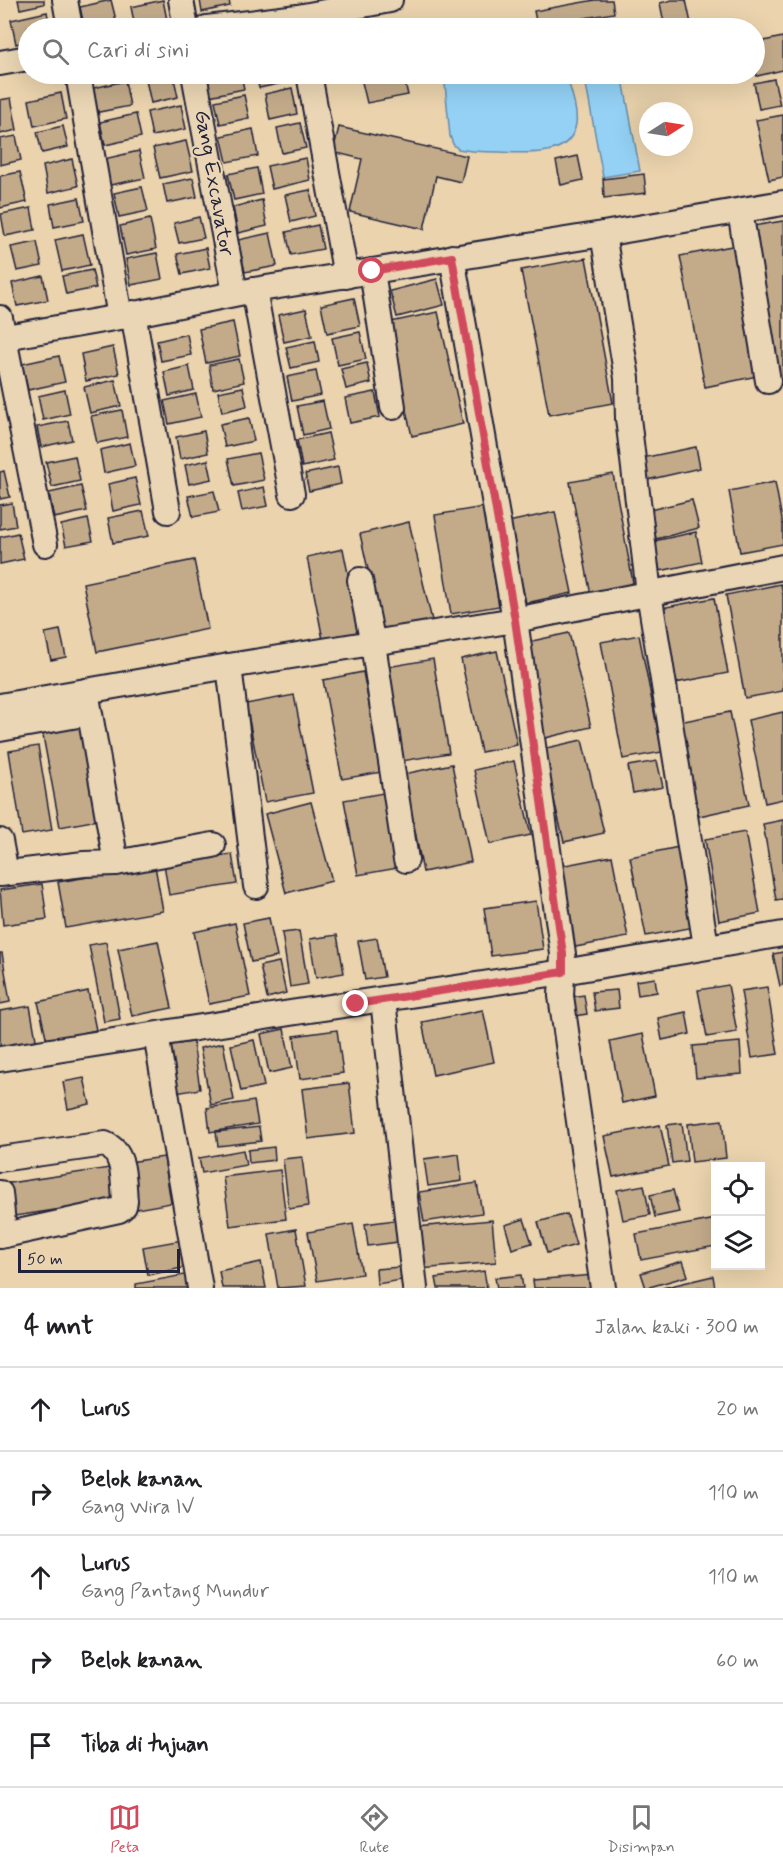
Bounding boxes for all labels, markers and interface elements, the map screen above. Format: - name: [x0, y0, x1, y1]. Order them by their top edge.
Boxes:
- search box: [18, 18, 765, 84]
- icon: search: [39, 35, 72, 68]
- text: Cari di sini: [87, 37, 189, 65]
- north arrow: [639, 102, 693, 156]
- street label: Gang Excavator: [186, 108, 241, 259]
- route start: [358, 257, 384, 283]
- route end: [342, 990, 368, 1016]
- map controls: [711, 1162, 765, 1270]
- button: locate: [711, 1162, 765, 1216]
- button: layers: [711, 1216, 765, 1270]
- scale bar: [18, 1246, 180, 1274]
- text: 50 m: [27, 1249, 63, 1270]
- text: 4 mnt: [24, 1310, 94, 1344]
- text: Jalan kaki · 300 m: [594, 1314, 759, 1341]
- icon: ahead: [24, 1393, 57, 1426]
- text: Lurus: [81, 1395, 130, 1423]
- text: 20 m: [716, 1396, 759, 1423]
- text: Belok kanan: [81, 1466, 202, 1494]
- icon: right: [24, 1477, 57, 1510]
- text: 110 m: [708, 1480, 759, 1507]
- text: Gang Wira IV: [81, 1494, 195, 1521]
- text: Lurus: [81, 1550, 130, 1578]
- icon: ahead: [24, 1561, 57, 1594]
- text: 110 m: [708, 1564, 759, 1591]
- text: Gang Pantang Mundur: [81, 1578, 269, 1605]
- icon: right: [24, 1645, 57, 1678]
- text: Belok kanan: [81, 1647, 202, 1675]
- text: 60 m: [716, 1648, 759, 1675]
- icon: arrive: [24, 1729, 57, 1762]
- text: Tiba di tujuan: [81, 1731, 209, 1759]
- tab: Peta: [108, 1801, 141, 1858]
- tab: Rute: [358, 1801, 391, 1858]
- tab: Disimpan: [607, 1801, 675, 1858]

